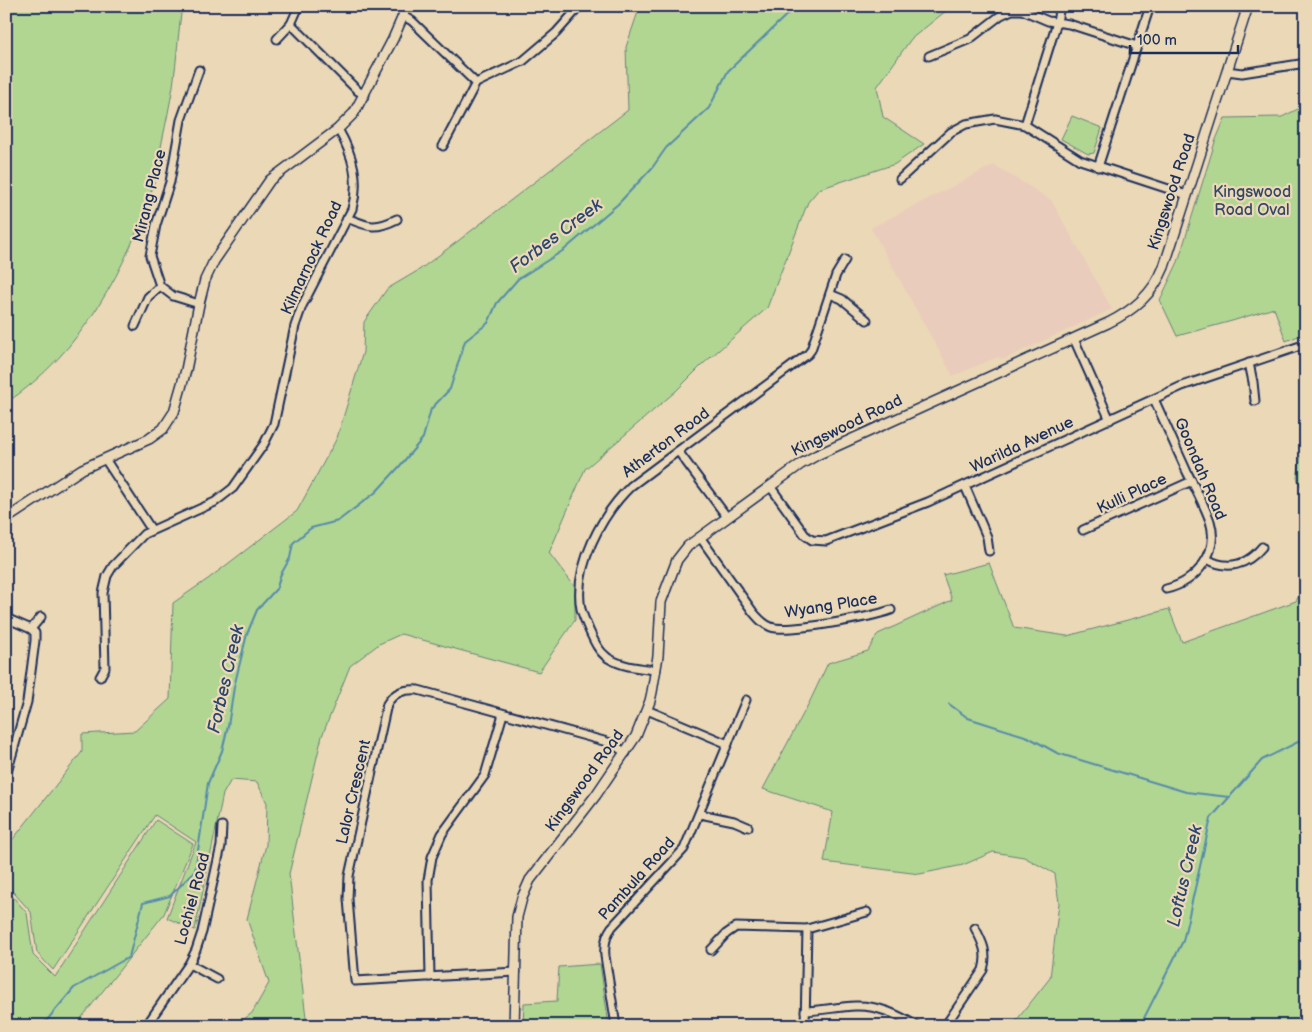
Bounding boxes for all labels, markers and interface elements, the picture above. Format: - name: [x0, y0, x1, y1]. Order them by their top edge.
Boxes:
- scale bar: [1130, 22, 1237, 54]
- text: 100 m: [1137, 31, 1177, 50]
- street label: Kingswood Road: [1144, 131, 1200, 253]
- street label: Mirang Place: [129, 147, 171, 244]
- park label: Kingswood Road Oval: [1213, 183, 1291, 220]
- water label: Forbes Creek: [505, 194, 607, 278]
- street label: Kilmarnock Road: [277, 198, 347, 318]
- street label: Kingswood Road: [788, 391, 906, 461]
- street label: Atherton Road: [619, 404, 713, 482]
- street label: Warilda Avenue: [967, 413, 1077, 477]
- street label: Goondah Road: [1170, 415, 1230, 523]
- street label: Kulli Place: [1094, 469, 1170, 518]
- street label: Wyang Place: [783, 589, 879, 623]
- water label: Forbes Creek: [203, 622, 249, 735]
- street label: Kingswood Road: [542, 726, 628, 836]
- street label: Lalor Crescent: [333, 738, 375, 846]
- water label: Loftus Creek: [1163, 822, 1207, 929]
- street label: Pambula Road: [595, 834, 679, 924]
- street label: Lochiel Road: [172, 851, 214, 947]

